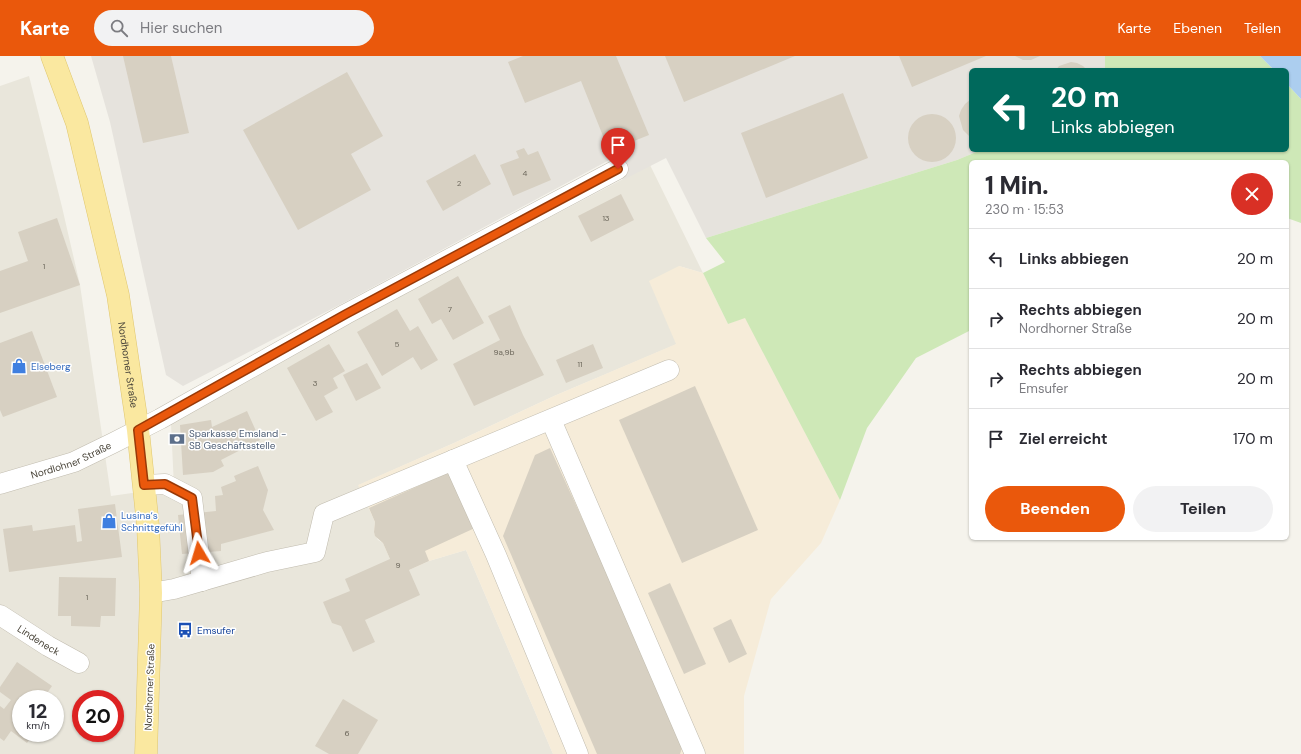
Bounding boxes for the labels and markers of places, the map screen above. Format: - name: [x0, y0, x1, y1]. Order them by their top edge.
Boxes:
- pin: [601, 128, 635, 169]
- shop icon: Elseberg: [10, 357, 28, 375]
- place label: Elseberg: [31, 360, 71, 373]
- place label: Sparkasse Emsland - SB Geschäftsstelle: [189, 427, 286, 452]
- bank icon: Sparkasse Emsland - SB Geschäftsstelle: [168, 430, 186, 448]
- place label: Lusina‘s Schnittgefühl: [121, 509, 182, 534]
- shop icon: Lusina‘s Schnittgefühl: [100, 512, 118, 530]
- bus stop icon: Emsufer: [176, 621, 194, 639]
- place label: Emsufer: [197, 624, 235, 637]

